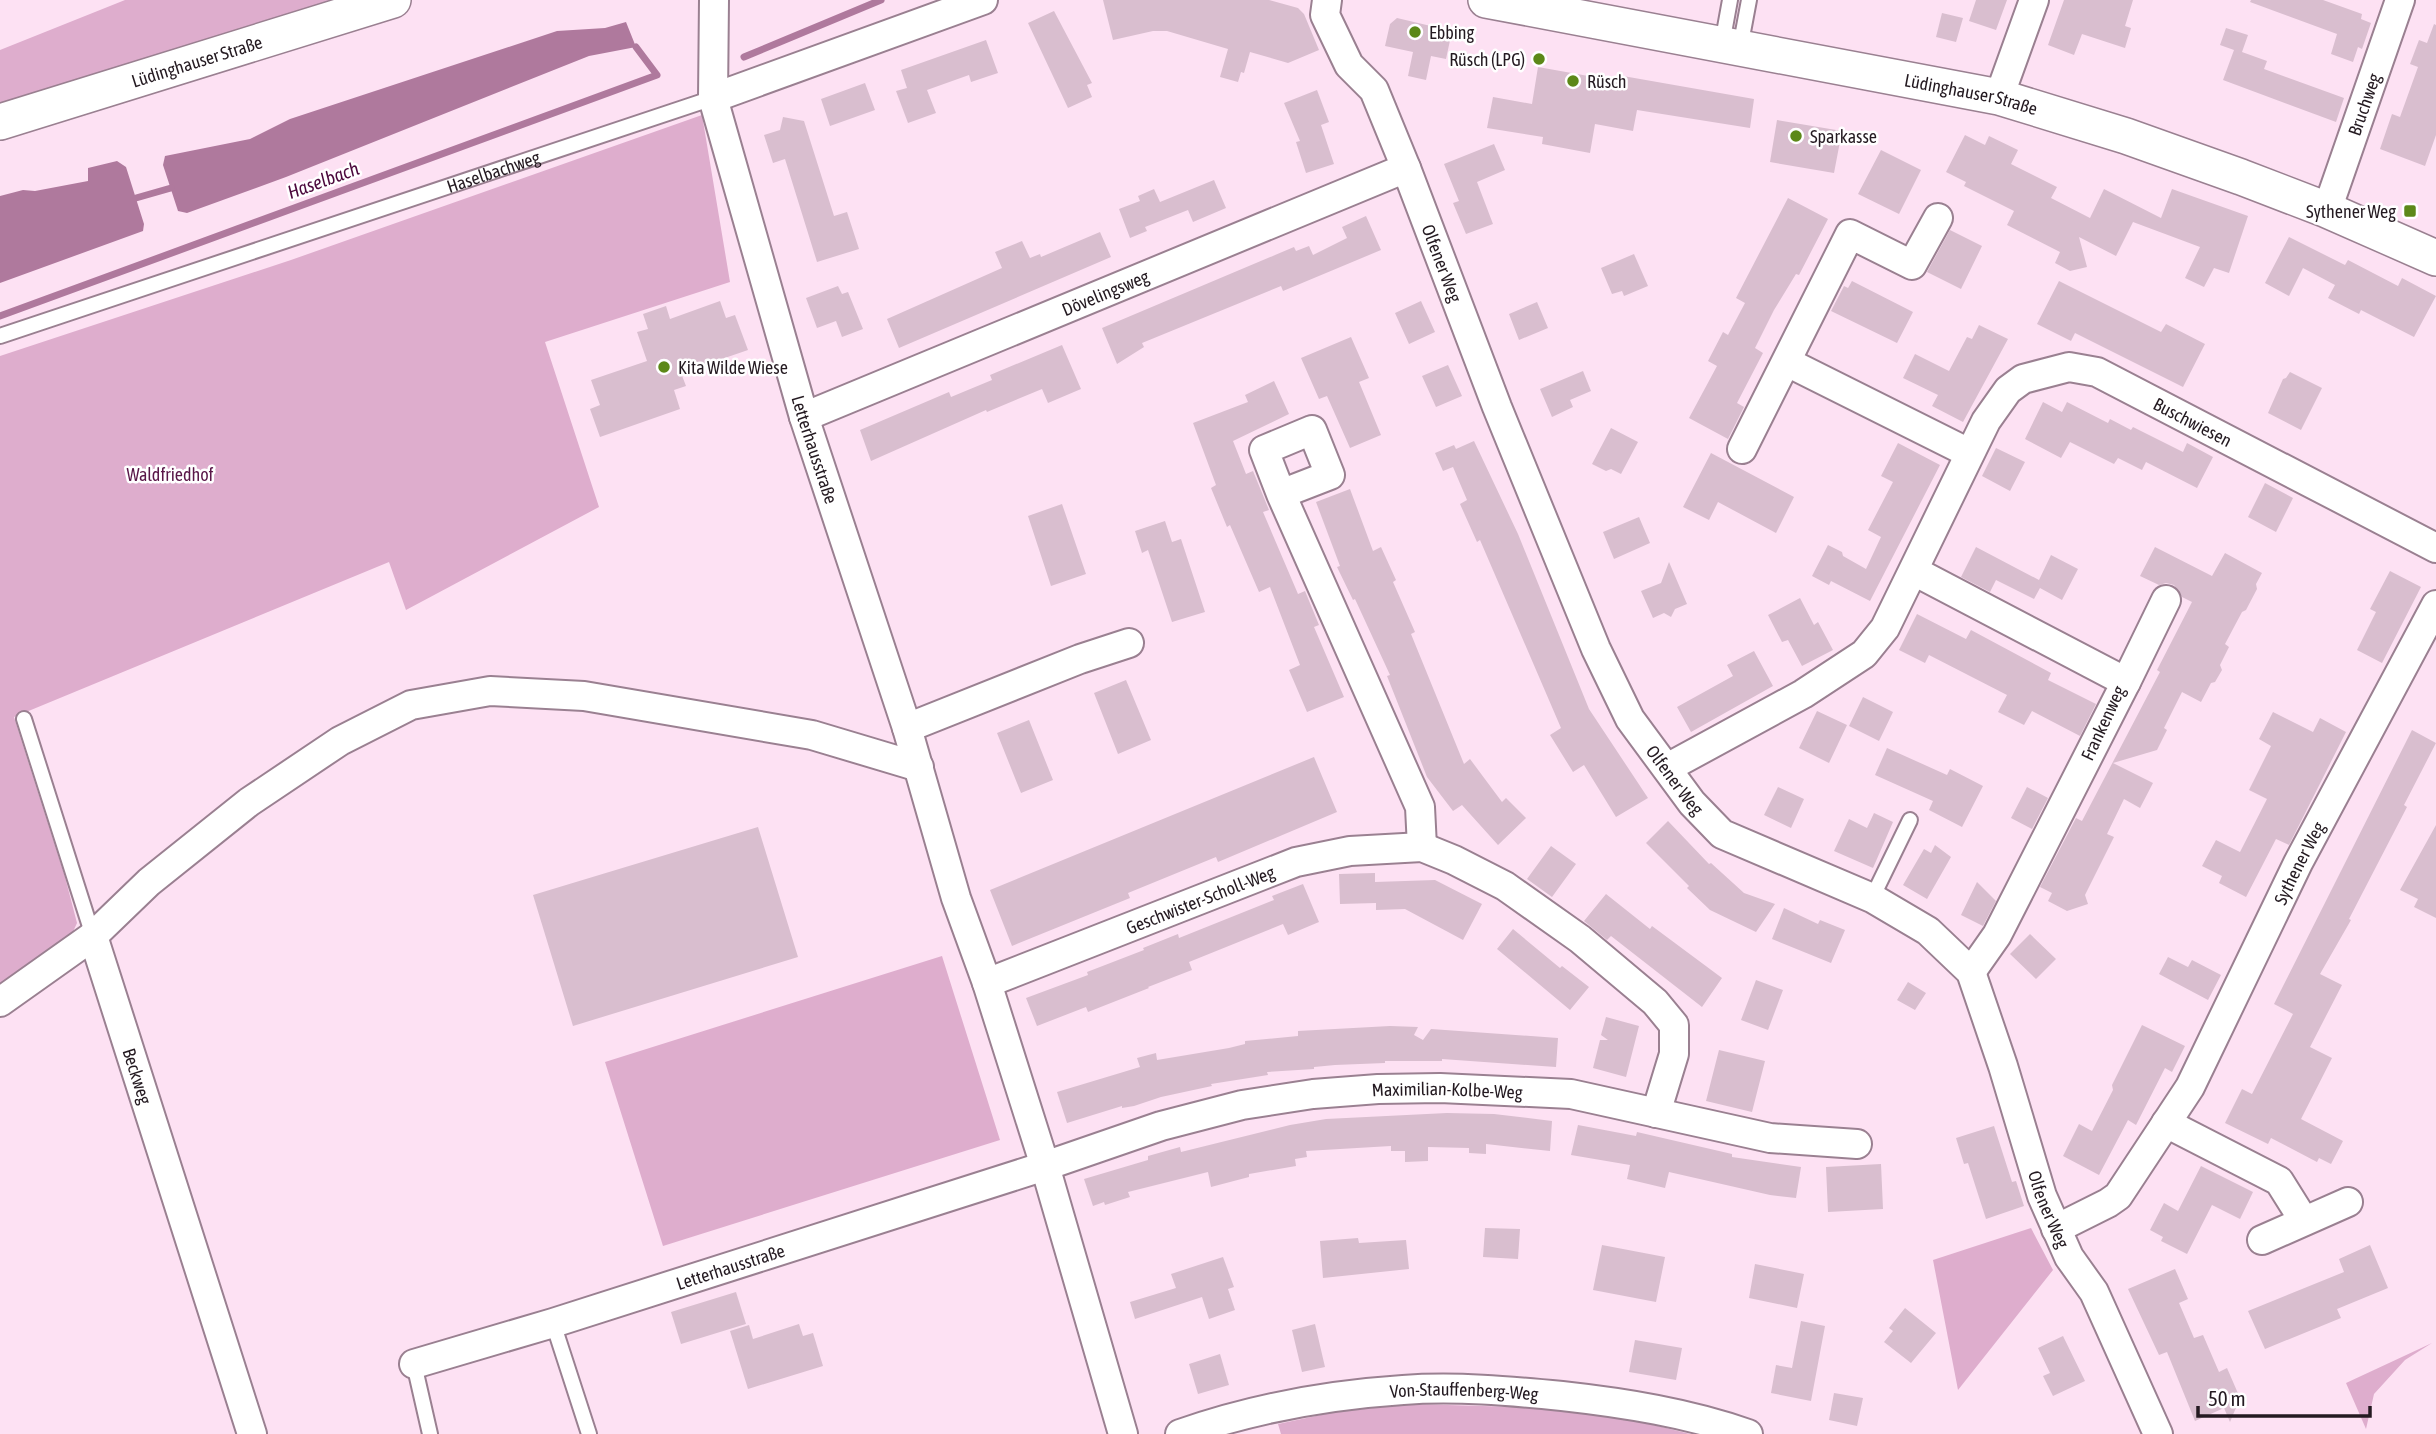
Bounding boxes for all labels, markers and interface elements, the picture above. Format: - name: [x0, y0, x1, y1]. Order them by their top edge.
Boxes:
- place label: Ebbing: [1429, 22, 1475, 43]
- marker: Ebbing: [1407, 24, 1423, 40]
- street label: Lüdinghauser Straße: [129, 31, 265, 91]
- place label: Rüsch (LPG): [1449, 49, 1525, 70]
- marker: Rüsch (LPG): [1531, 51, 1547, 67]
- street label: Lüdinghauser Straße: [1903, 69, 2040, 119]
- street label: Bruchweg: [2343, 70, 2384, 138]
- place label: Rüsch: [1587, 71, 1626, 92]
- marker: Rüsch: [1565, 73, 1581, 89]
- place label: Sparkasse: [1810, 126, 1877, 147]
- marker: Sparkasse: [1788, 128, 1804, 144]
- street label: Haselbachweg: [444, 146, 543, 197]
- water label: Haselbach: [284, 157, 362, 203]
- place label: Sythener Weg: [2306, 201, 2396, 222]
- marker: Sythener Weg: [2402, 203, 2418, 219]
- street label: Olfener Weg: [1418, 221, 1467, 305]
- street label: Dövelingsweg: [1059, 265, 1152, 320]
- place label: Kita Wilde Wiese: [678, 357, 788, 378]
- marker: Kita Wilde Wiese: [656, 359, 672, 375]
- street label: Letterhausstraße: [788, 393, 842, 506]
- street label: Buschwiesen: [2150, 393, 2235, 451]
- park label: Waldfriedhof: [126, 464, 214, 485]
- street label: Frankenweg: [2077, 682, 2130, 764]
- street label: Olfener Weg: [1642, 741, 1708, 819]
- street label: Sythener Weg: [2269, 818, 2329, 908]
- street label: Geschwister-Scholl-Weg: [1123, 861, 1278, 938]
- street label: Beckweg: [119, 1045, 157, 1107]
- street label: Maximilian-Kolbe-Weg: [1371, 1077, 1523, 1102]
- street label: Olfener Weg: [2024, 1168, 2074, 1251]
- street label: Letterhausstraße: [673, 1239, 787, 1294]
- scale bar: [2198, 1374, 2370, 1418]
- street label: Von-Stauffenberg-Weg: [1389, 1378, 1539, 1404]
- text: 50 m: [2208, 1386, 2246, 1410]

